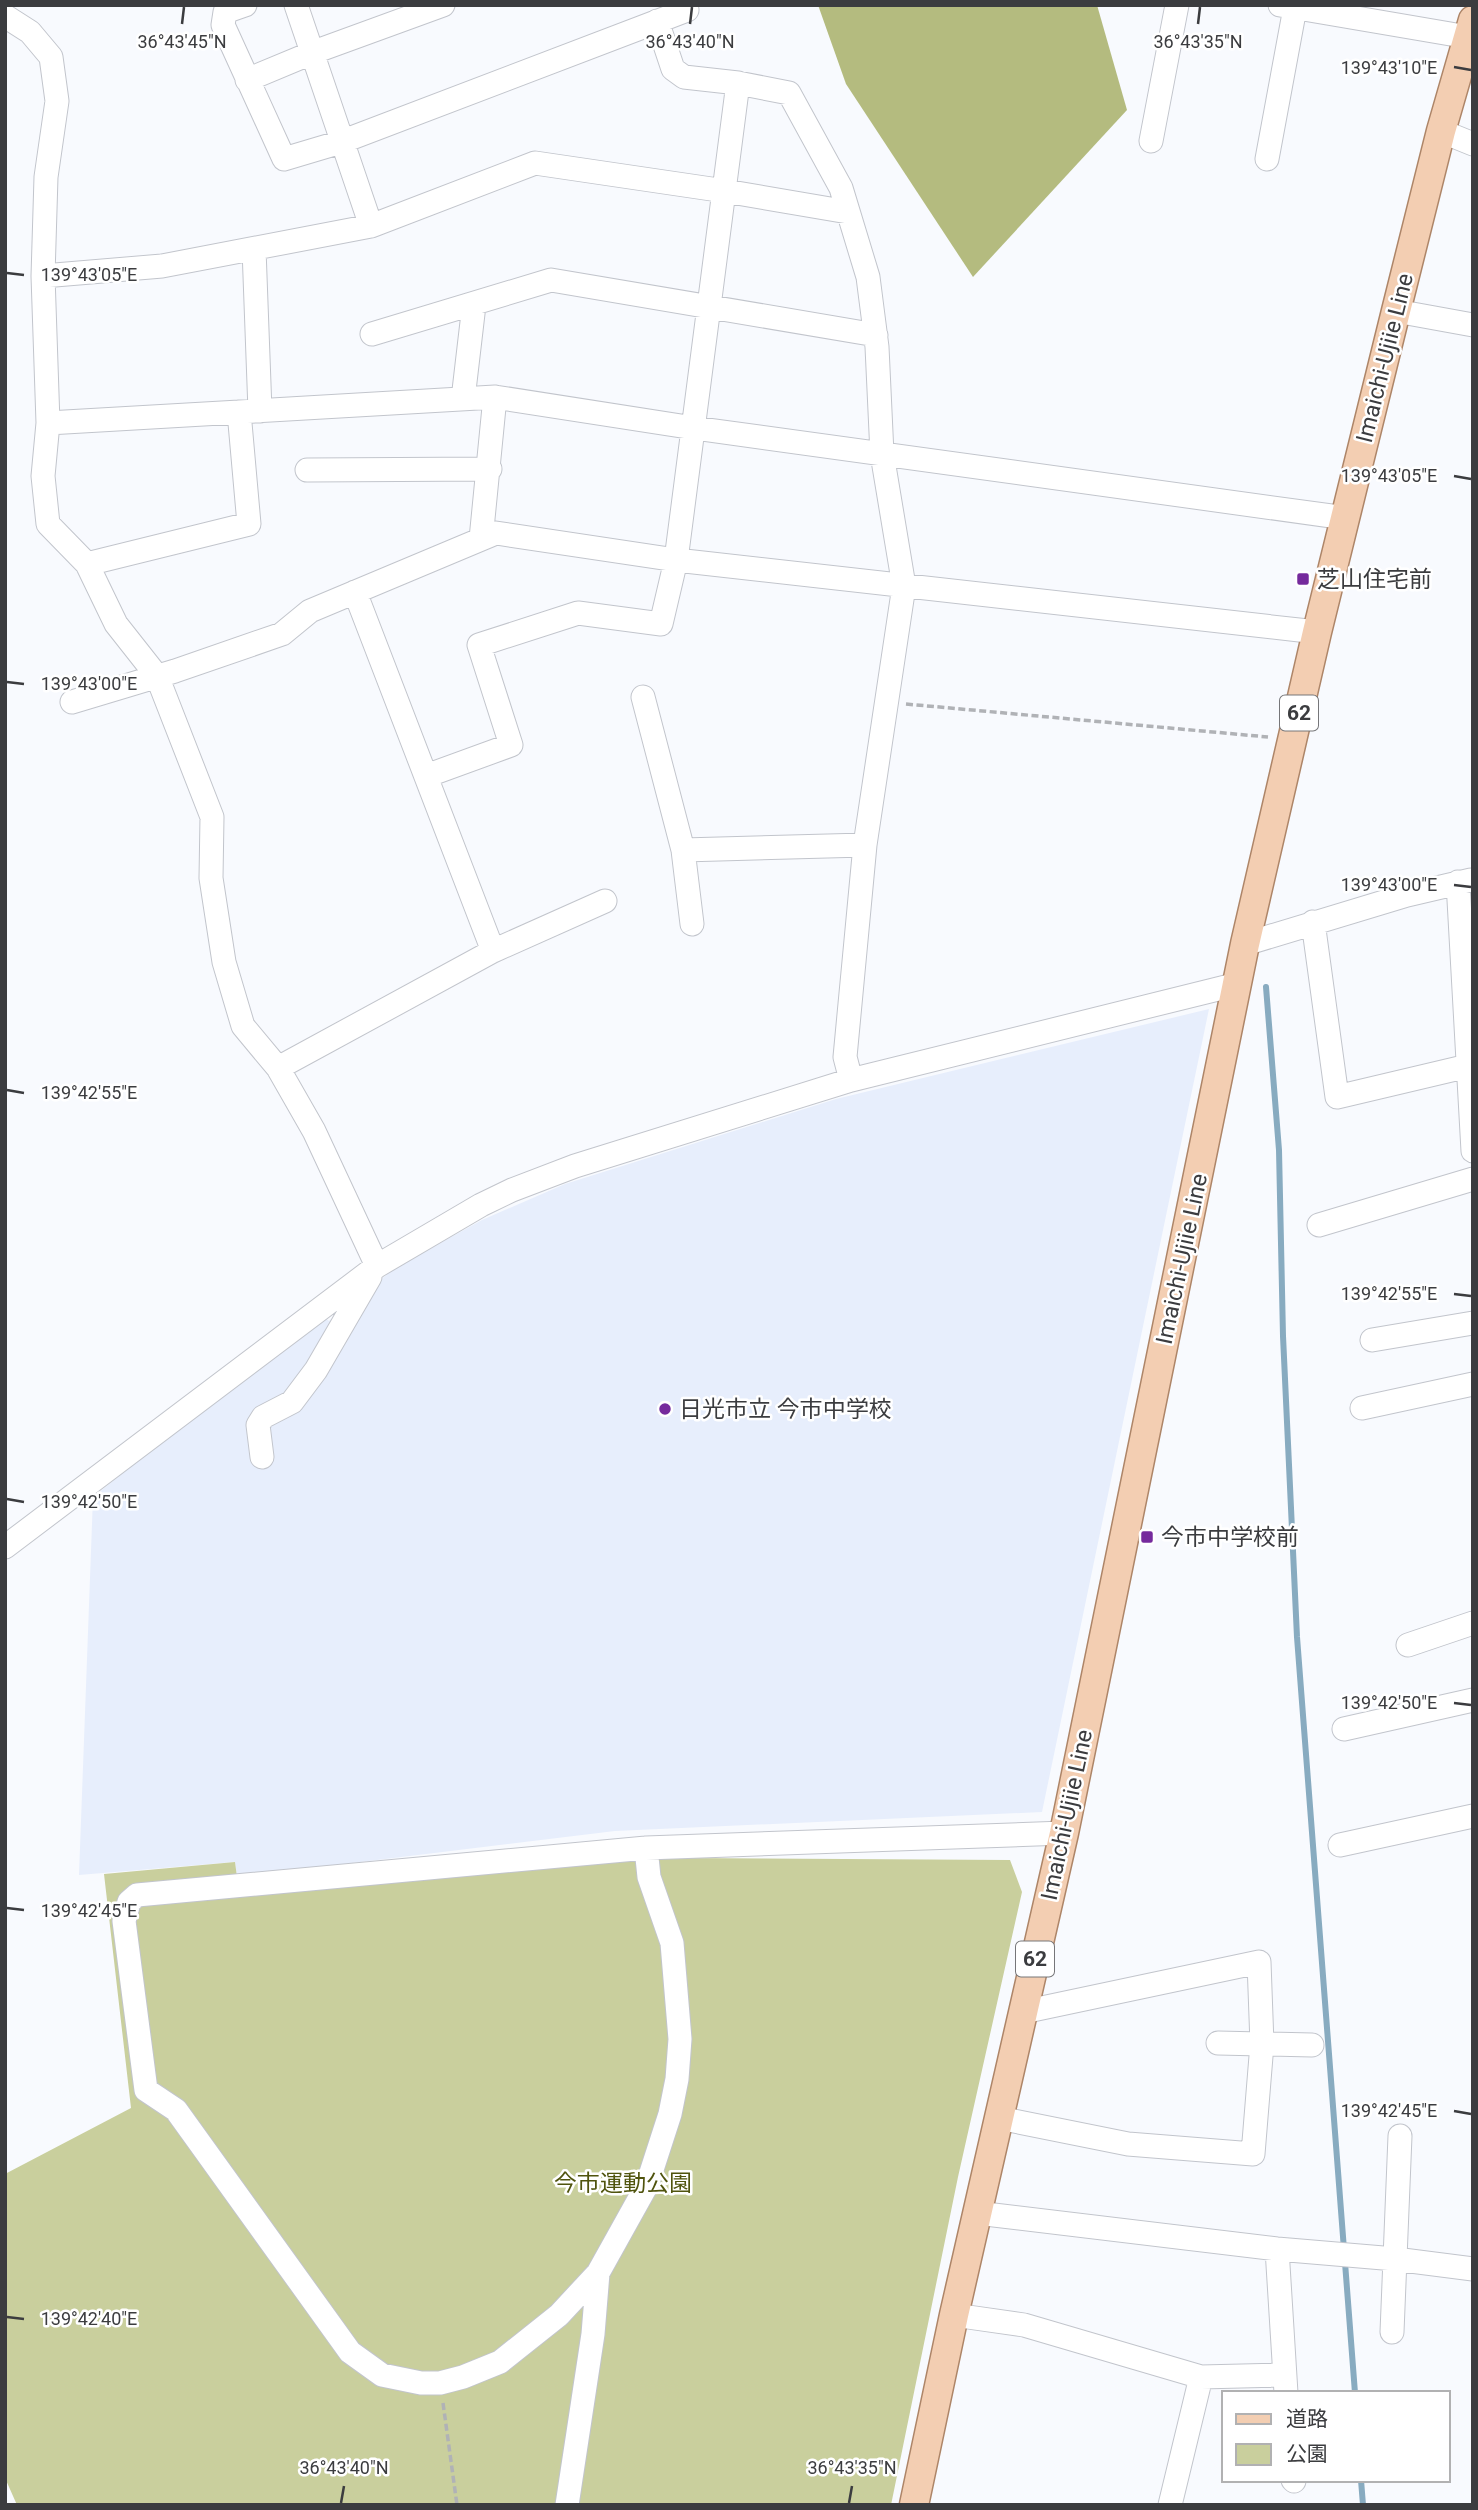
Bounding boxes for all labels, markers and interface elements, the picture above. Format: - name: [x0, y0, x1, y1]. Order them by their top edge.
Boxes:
- text: 36°43'45"N: [137, 31, 227, 52]
- text: 36°43'40"N: [645, 31, 735, 52]
- text: 36°43'35"N: [1153, 31, 1243, 52]
- text: 139°43'10"E: [1341, 57, 1437, 78]
- text: 139°43'05"E: [41, 264, 137, 285]
- street label: Imaichi-Ujiie Line: [1351, 271, 1419, 445]
- text: 139°43'05"E: [1341, 465, 1437, 486]
- place label: 芝山住宅前: [1317, 566, 1432, 593]
- marker: 芝山住宅前: [1295, 571, 1311, 587]
- text: 139°43'00"E: [41, 673, 137, 694]
- road number: 62: [1280, 696, 1318, 730]
- text: 139°43'00"E: [1341, 874, 1437, 895]
- text: 139°42'55"E: [41, 1082, 137, 1103]
- street label: Imaichi-Ujiie Line: [1151, 1171, 1213, 1347]
- text: 139°42'55"E: [1341, 1283, 1437, 1304]
- place label: 日光市立 今市中学校: [679, 1396, 892, 1423]
- marker: 日光市立 今市中学校: [657, 1401, 673, 1417]
- text: 139°42'50"E: [41, 1491, 137, 1512]
- place label: 今市中学校前: [1161, 1524, 1299, 1551]
- marker: 今市中学校前: [1139, 1529, 1155, 1545]
- text: 139°42'50"E: [1341, 1692, 1437, 1713]
- street label: Imaichi-Ujiie Line: [1036, 1727, 1098, 1903]
- text: 139°42'45"E: [41, 1900, 137, 1921]
- road number: 62: [1016, 1941, 1054, 1976]
- text: 139°42'45"E: [1341, 2100, 1437, 2121]
- park label: 今市運動公園: [554, 2170, 692, 2197]
- text: 139°42'40"E: [41, 2308, 137, 2329]
- legend: [1222, 2391, 1450, 2482]
- text: 道路: [1286, 2407, 1328, 2431]
- text: 公園: [1286, 2442, 1328, 2466]
- text: 36°43'40"N: [299, 2457, 389, 2478]
- text: 36°43'35"N: [807, 2457, 897, 2478]

